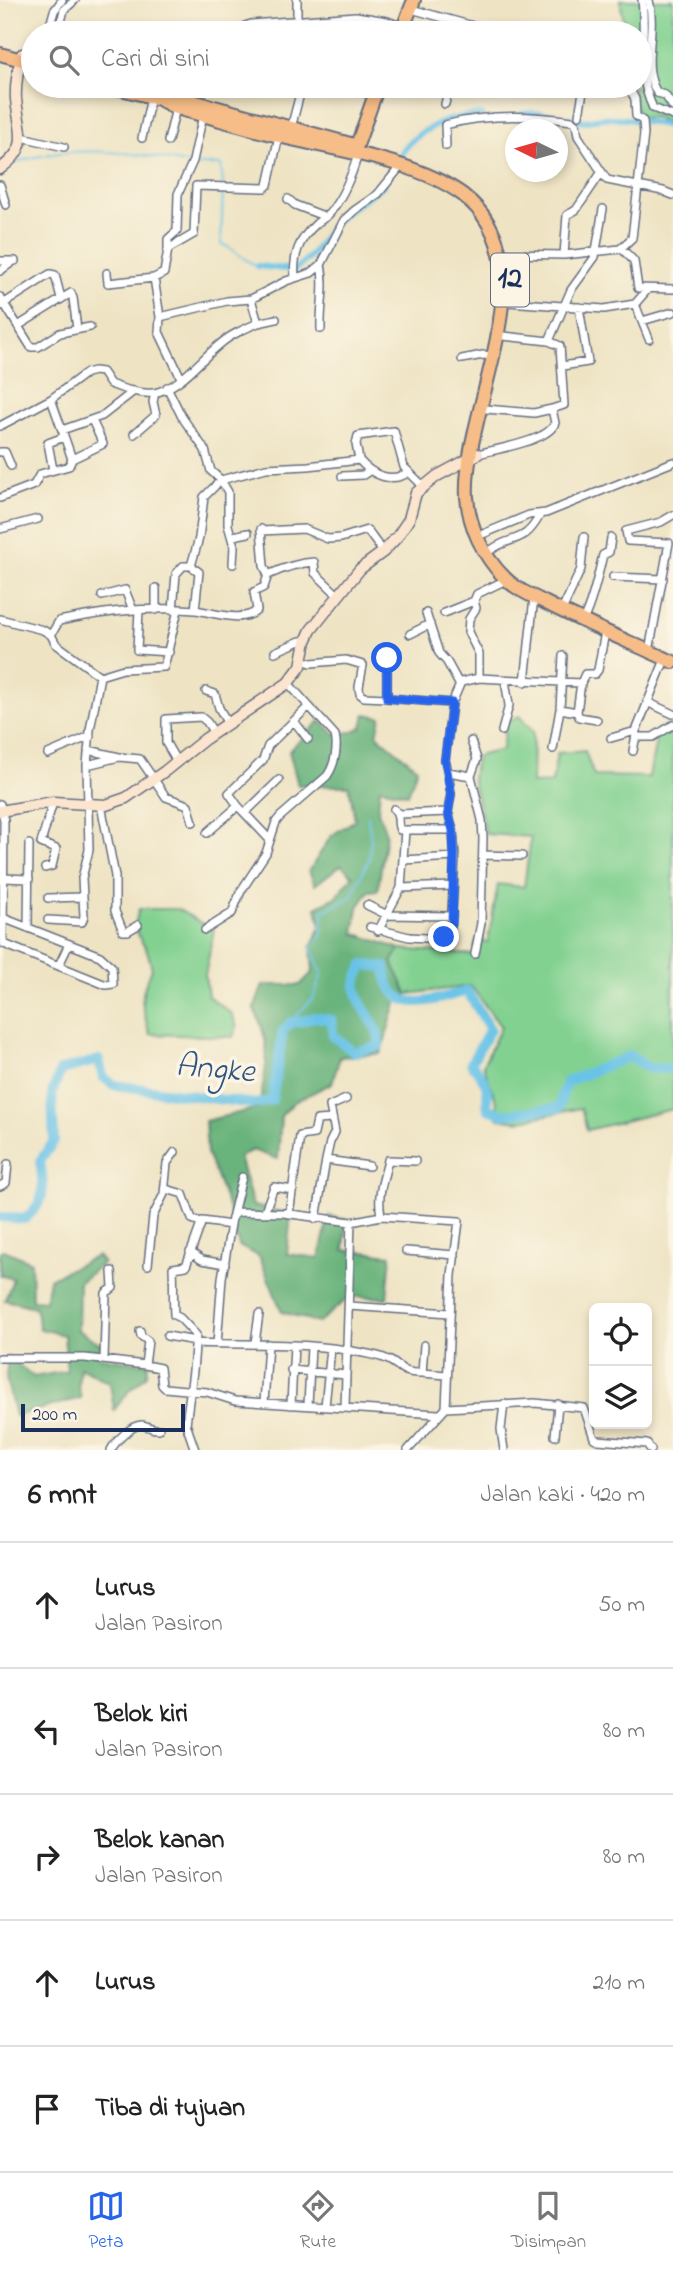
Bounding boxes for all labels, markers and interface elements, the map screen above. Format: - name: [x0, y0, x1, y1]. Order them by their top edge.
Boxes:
- search box: [21, 21, 652, 98]
- icon: search: [45, 41, 83, 79]
- text: Cari di sini: [101, 41, 210, 79]
- north arrow: [505, 119, 568, 182]
- road number: 12: [491, 254, 529, 306]
- route start: [371, 642, 402, 673]
- route end: [428, 921, 459, 952]
- water label: Angke: [173, 1043, 258, 1098]
- map controls: [589, 1303, 652, 1429]
- button: locate: [589, 1303, 652, 1366]
- button: layers: [589, 1366, 652, 1429]
- scale bar: [21, 1401, 186, 1433]
- text: 200 m: [32, 1402, 77, 1429]
- text: 6 mnt: [28, 1474, 97, 1518]
- text: Jalan kaki · 420 m: [480, 1479, 645, 1512]
- text: Lurus: [95, 1570, 156, 1608]
- icon: ahead: [28, 1586, 66, 1624]
- text: 50 m: [598, 1589, 645, 1622]
- text: Jalan Pasiron: [95, 1608, 223, 1641]
- text: Belok kiri: [95, 1696, 188, 1734]
- icon: left: [28, 1712, 66, 1750]
- text: 80 m: [603, 1715, 645, 1748]
- text: Jalan Pasiron: [95, 1734, 223, 1767]
- text: Belok kanan: [95, 1822, 224, 1860]
- icon: right: [28, 1838, 66, 1876]
- text: 80 m: [603, 1841, 645, 1874]
- text: Jalan Pasiron: [95, 1860, 223, 1893]
- icon: ahead: [28, 1964, 66, 2002]
- text: Lurus: [95, 1964, 156, 2002]
- text: 210 m: [593, 1967, 645, 2000]
- icon: arrive: [28, 2090, 66, 2128]
- text: Tiba di tujuan: [95, 2090, 245, 2128]
- tab: Peta: [87, 2187, 125, 2256]
- tab: Rute: [299, 2187, 337, 2256]
- tab: Disimpan: [511, 2187, 586, 2256]

